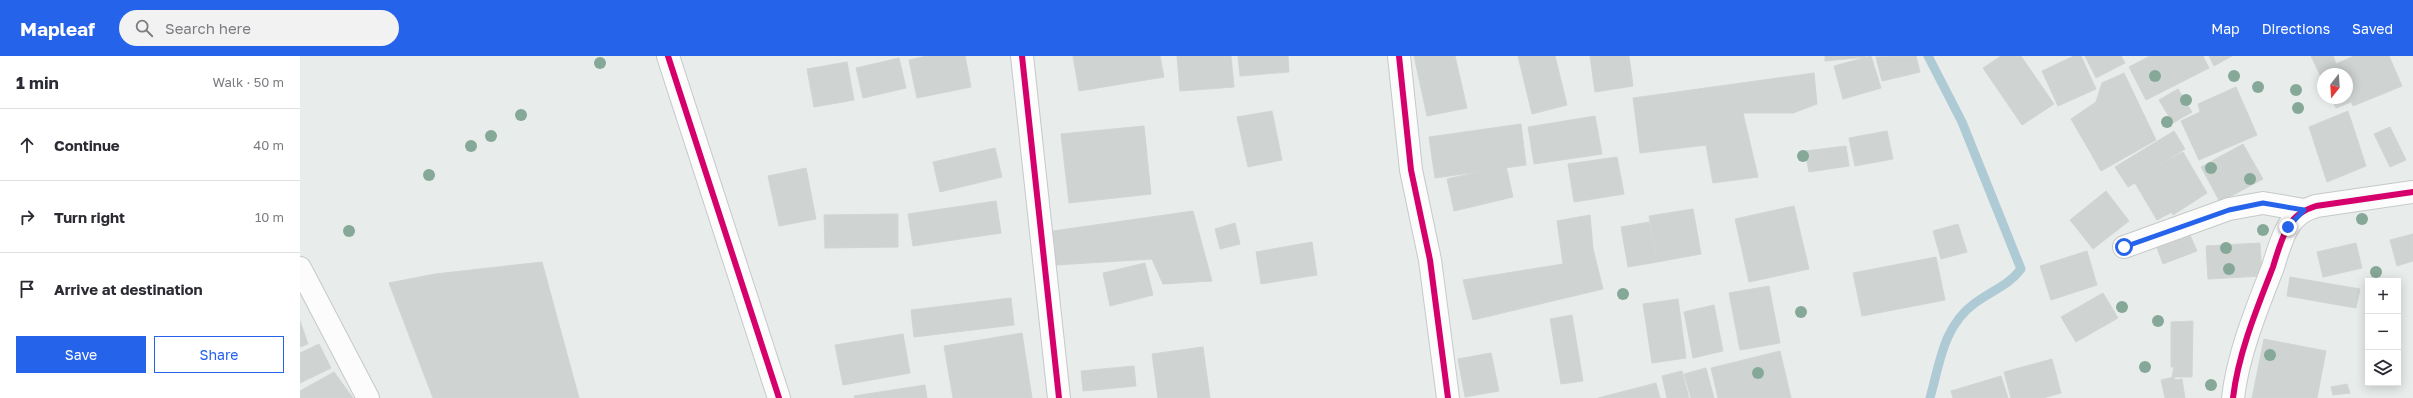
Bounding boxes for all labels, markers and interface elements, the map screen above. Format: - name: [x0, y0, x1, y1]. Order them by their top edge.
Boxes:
- search box: [119, 10, 399, 46]
- text: Mapleaf: [20, 17, 95, 40]
- icon: search: [133, 17, 155, 39]
- text: Search here: [165, 19, 251, 37]
- text: Map: [2211, 20, 2240, 37]
- text: Directions: [2262, 20, 2330, 37]
- text: Saved: [2352, 20, 2393, 37]
- north arrow: [2317, 68, 2353, 104]
- text: 1 min: [16, 72, 59, 93]
- text: Walk · 50 m: [212, 74, 284, 90]
- icon: ahead: [16, 134, 38, 156]
- text: Continue: [54, 136, 120, 154]
- text: 40 m: [253, 137, 284, 153]
- icon: right: [16, 206, 38, 228]
- text: Turn right: [54, 208, 125, 226]
- text: 10 m: [255, 209, 284, 225]
- route end: [2279, 218, 2297, 236]
- route start: [2115, 238, 2133, 256]
- icon: arrive: [16, 278, 38, 300]
- map controls: [2365, 278, 2401, 386]
- button: +: [2365, 278, 2401, 314]
- text: Arrive at destination: [54, 280, 203, 298]
- button: −: [2365, 314, 2401, 350]
- button: Save: [16, 336, 146, 373]
- button: Share: [154, 336, 284, 373]
- button: layers: [2365, 350, 2401, 386]

